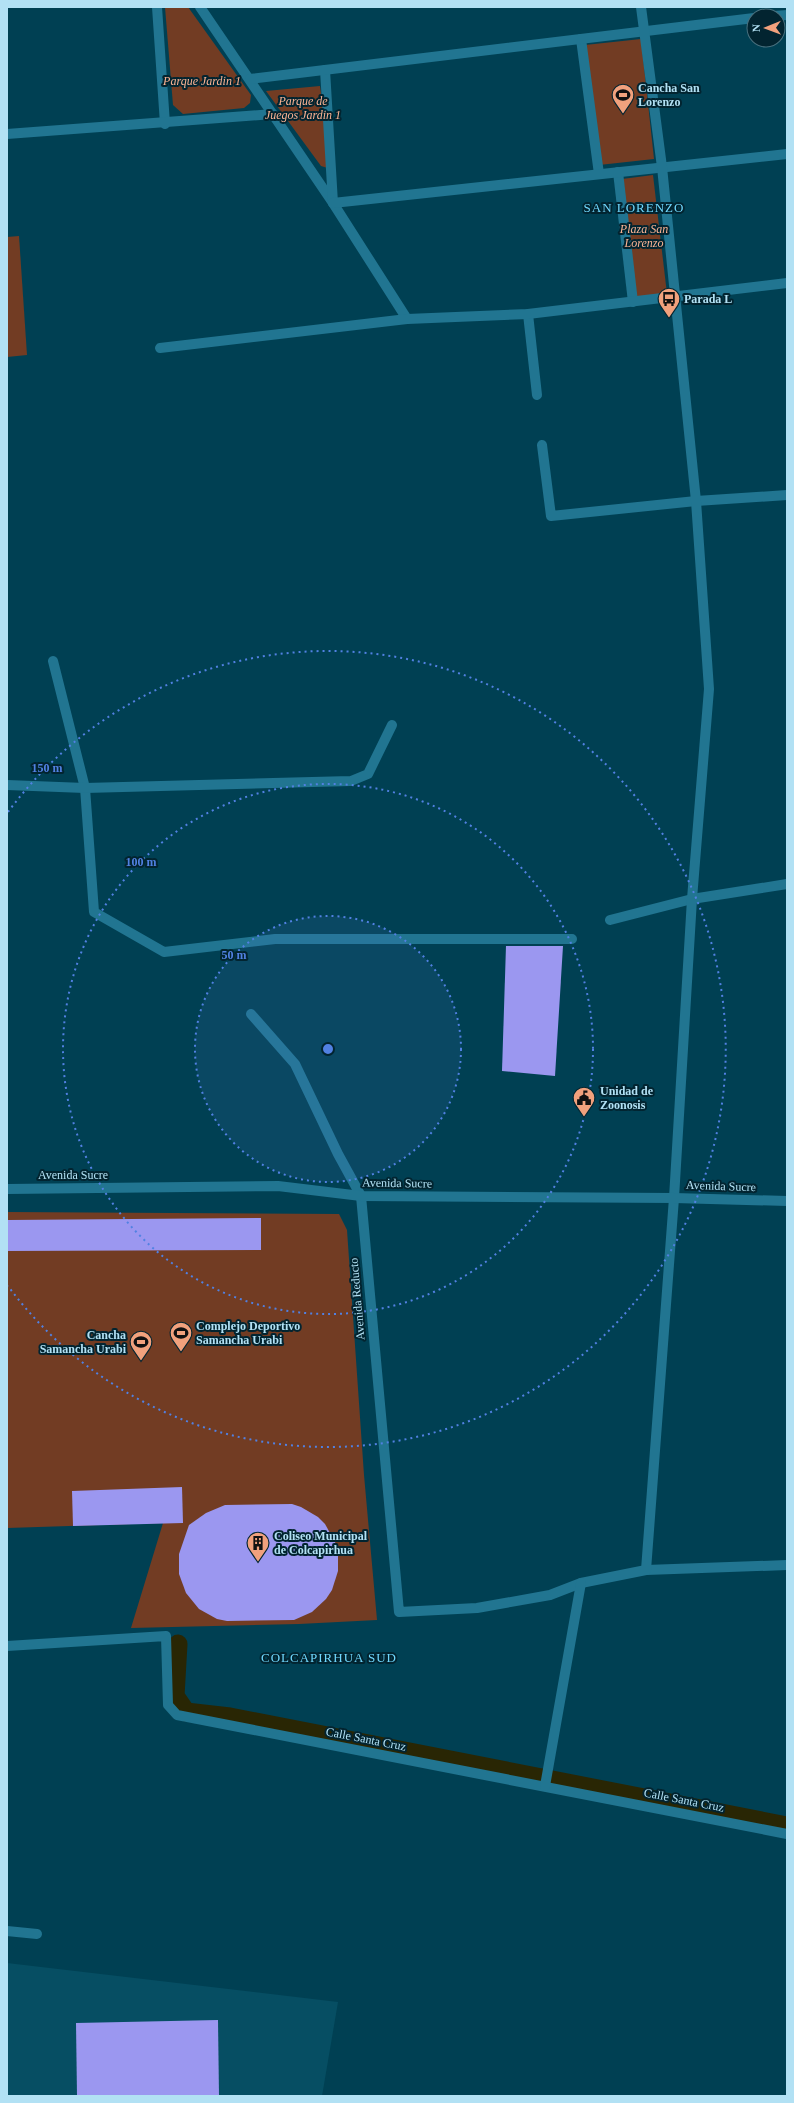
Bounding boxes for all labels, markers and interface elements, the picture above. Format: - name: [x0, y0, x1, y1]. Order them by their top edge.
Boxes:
- north arrow: [746, 8, 786, 48]
- text: N: [750, 24, 762, 32]
- park label: Parque Jardin 1: [162, 74, 241, 88]
- place label: Cancha San Lorenzo: [638, 81, 700, 109]
- sports icon: Cancha San Lorenzo: [610, 82, 636, 115]
- park label: Parque de Juegos Jardin 1: [265, 94, 341, 122]
- district label: SAN LORENZO: [584, 200, 684, 215]
- park label: Plaza San Lorenzo: [619, 222, 668, 250]
- bus stop icon: Parada L: [656, 286, 682, 319]
- place label: Parada L: [684, 292, 732, 306]
- text: 150 m: [32, 761, 63, 775]
- text: 100 m: [126, 855, 157, 869]
- text: 50 m: [222, 948, 247, 962]
- centre of rings: [321, 1042, 335, 1056]
- place label: Unidad de Zoonosis: [600, 1084, 654, 1112]
- public building icon: Unidad de Zoonosis: [571, 1085, 597, 1118]
- street label: Avenida Sucre: [38, 1168, 108, 1182]
- street label: Avenida Sucre: [362, 1175, 432, 1191]
- street label: Avenida Sucre: [686, 1178, 756, 1194]
- street label: Avenida Reducto: [346, 1257, 368, 1341]
- place label: Complejo Deportivo Samancha Urabi: [196, 1319, 300, 1347]
- sports icon: Complejo Deportivo Samancha Urabi: [168, 1320, 194, 1353]
- place label: Cancha Samancha Urabi: [40, 1328, 127, 1356]
- sports icon: Cancha Samancha Urabi: [128, 1329, 154, 1362]
- place label: Coliseo Municipal de Colcapirhua: [274, 1529, 368, 1557]
- building icon: Coliseo Municipal de Colcapirhua: [245, 1530, 271, 1563]
- district label: COLCAPIRHUA SUD: [261, 1650, 397, 1665]
- street label: Calle Santa Cruz: [325, 1724, 407, 1754]
- street label: Calle Santa Cruz: [643, 1785, 725, 1815]

